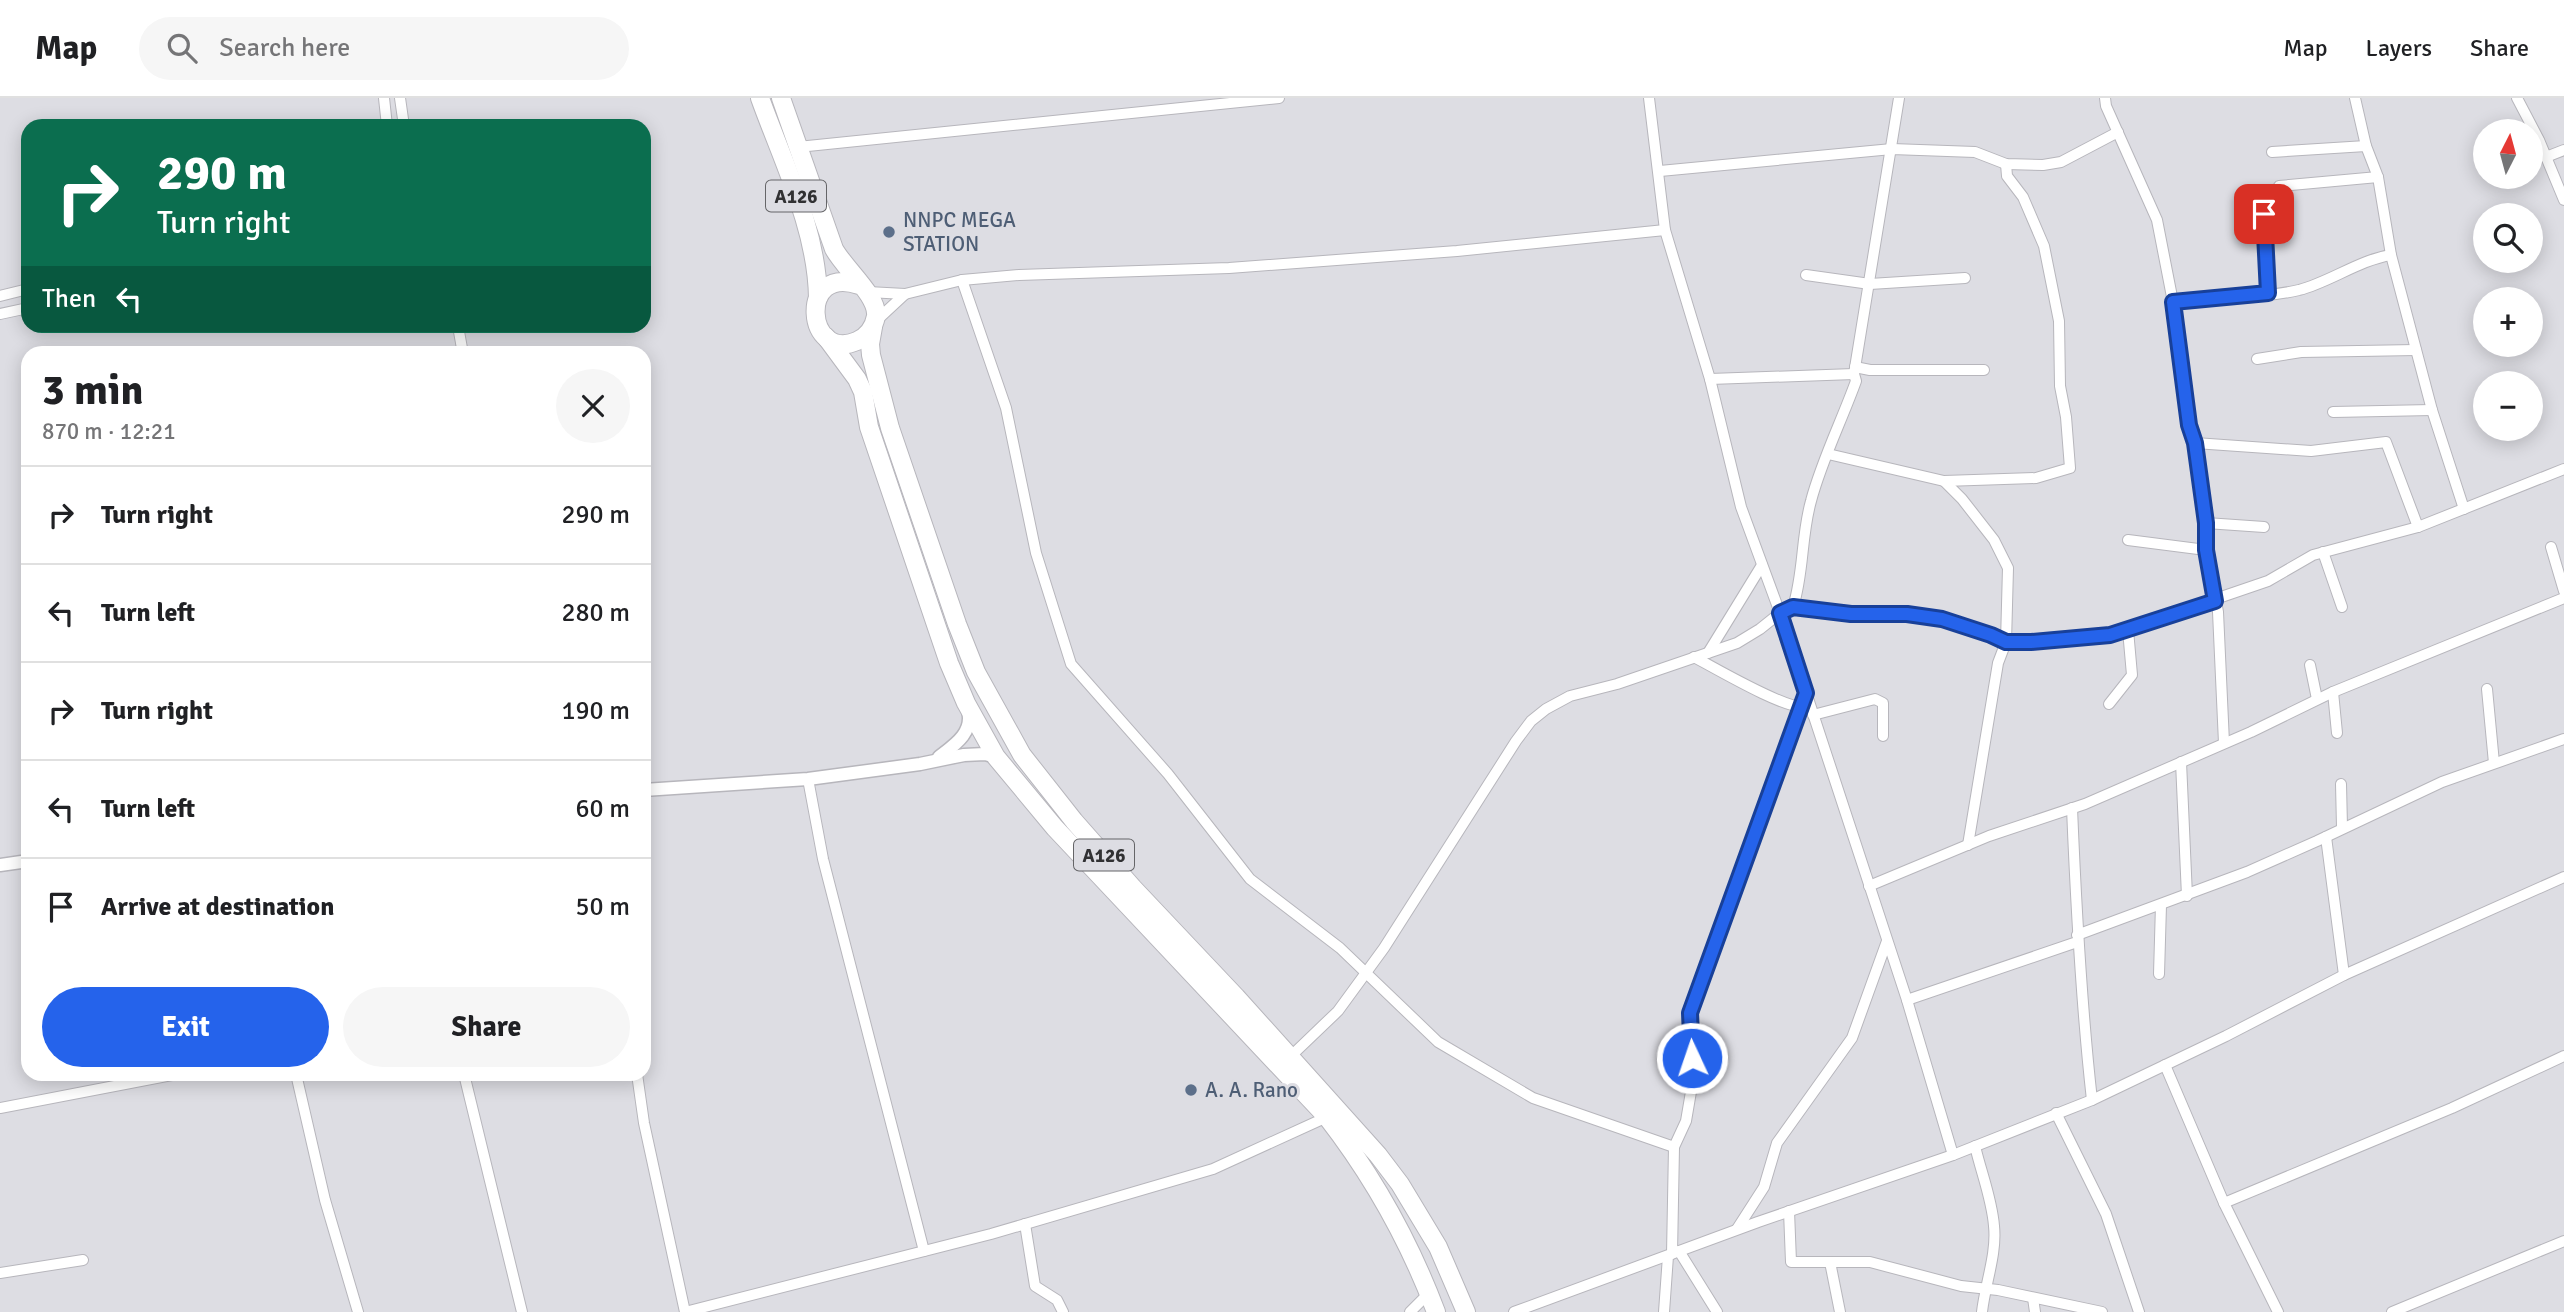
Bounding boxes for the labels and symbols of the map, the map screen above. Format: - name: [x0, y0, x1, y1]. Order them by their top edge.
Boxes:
- north arrow: [2473, 119, 2543, 189]
- road number: A126: [766, 180, 826, 212]
- pin: [2234, 184, 2294, 244]
- place label: NNPC MEGA STATION: [903, 207, 1016, 257]
- marker: NNPC MEGA STATION: [881, 224, 897, 240]
- road number: A126: [1074, 840, 1134, 870]
- position arrow: [1655, 1021, 1729, 1095]
- place label: A. A. Rano: [1205, 1077, 1298, 1103]
- marker: A. A. Rano: [1183, 1082, 1199, 1098]

